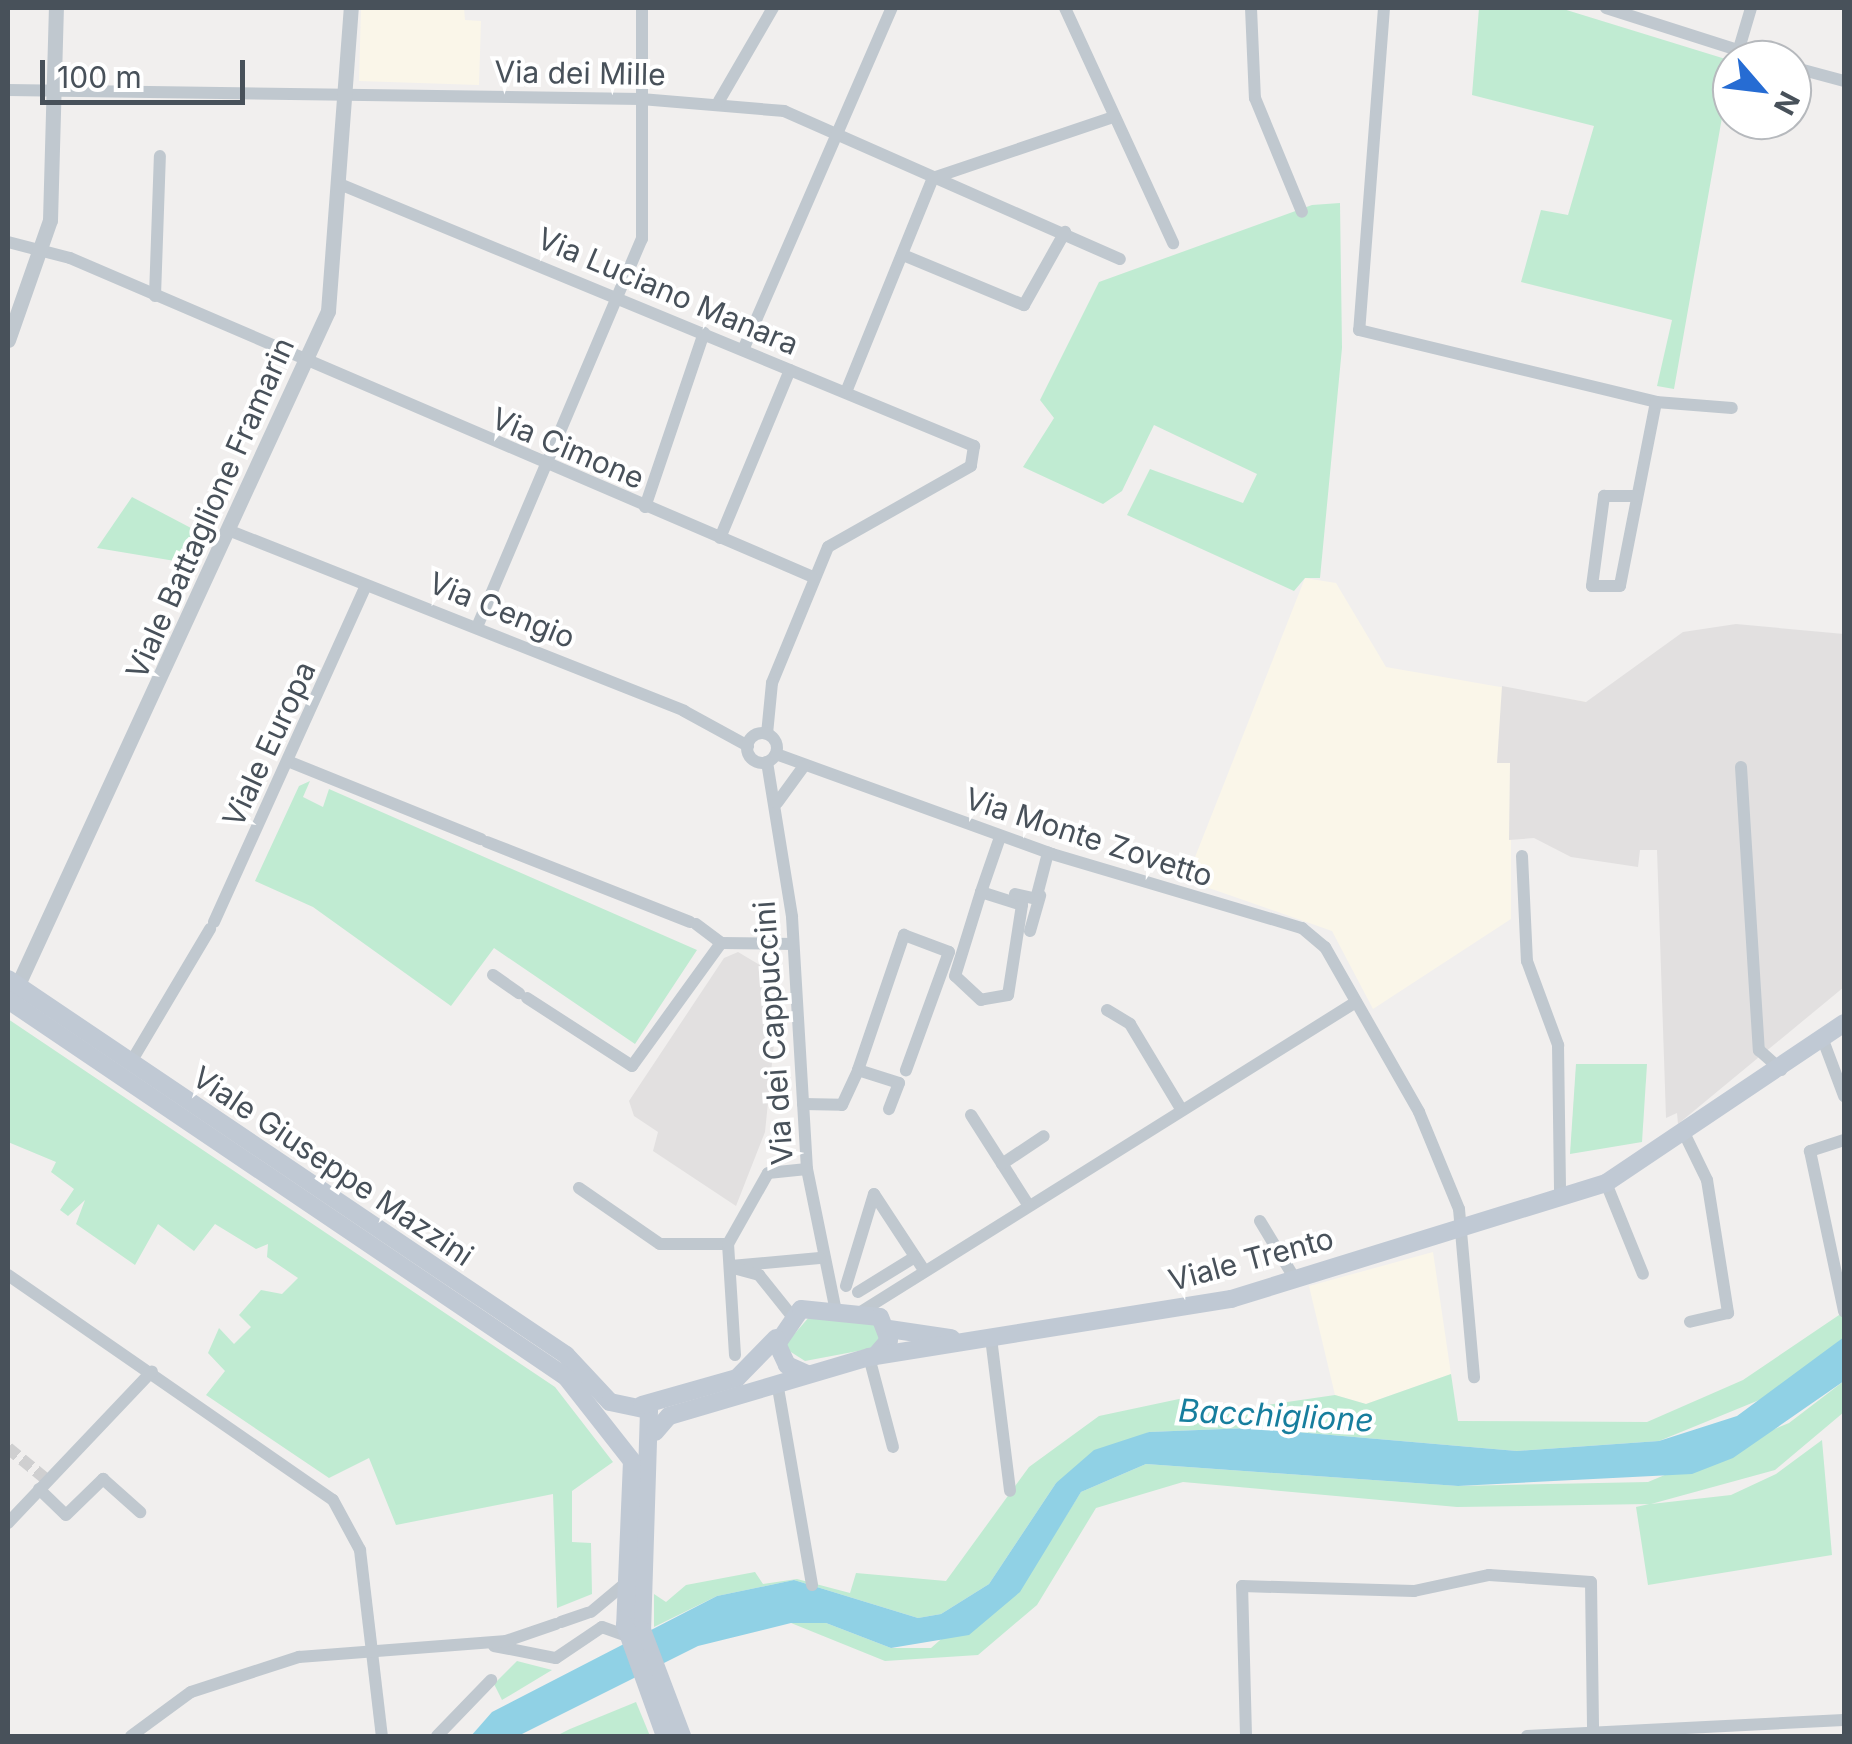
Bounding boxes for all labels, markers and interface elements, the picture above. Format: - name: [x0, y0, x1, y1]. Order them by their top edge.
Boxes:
- scale bar: [45, 40, 250, 102]
- north arrow: [1712, 40, 1812, 140]
- street label: Via dei Mille: [494, 54, 666, 92]
- text: 100 m: [57, 59, 142, 95]
- text: N: [1767, 86, 1807, 121]
- street label: Via Luciano Manara: [532, 220, 804, 362]
- street label: Viale Battaglione Framarin: [118, 332, 302, 684]
- street label: Via Cimone: [486, 400, 650, 496]
- street label: Via Cengio: [424, 564, 580, 656]
- street label: Viale Europa: [215, 656, 323, 832]
- street label: Via Monte Zovetto: [961, 780, 1217, 894]
- street label: Via dei Cappuccini: [746, 900, 800, 1166]
- street label: Viale Giuseppe Mazzini: [186, 1059, 480, 1273]
- street label: Viale Trento: [1165, 1220, 1337, 1298]
- water label: Bacchiglione: [1177, 1392, 1375, 1440]

